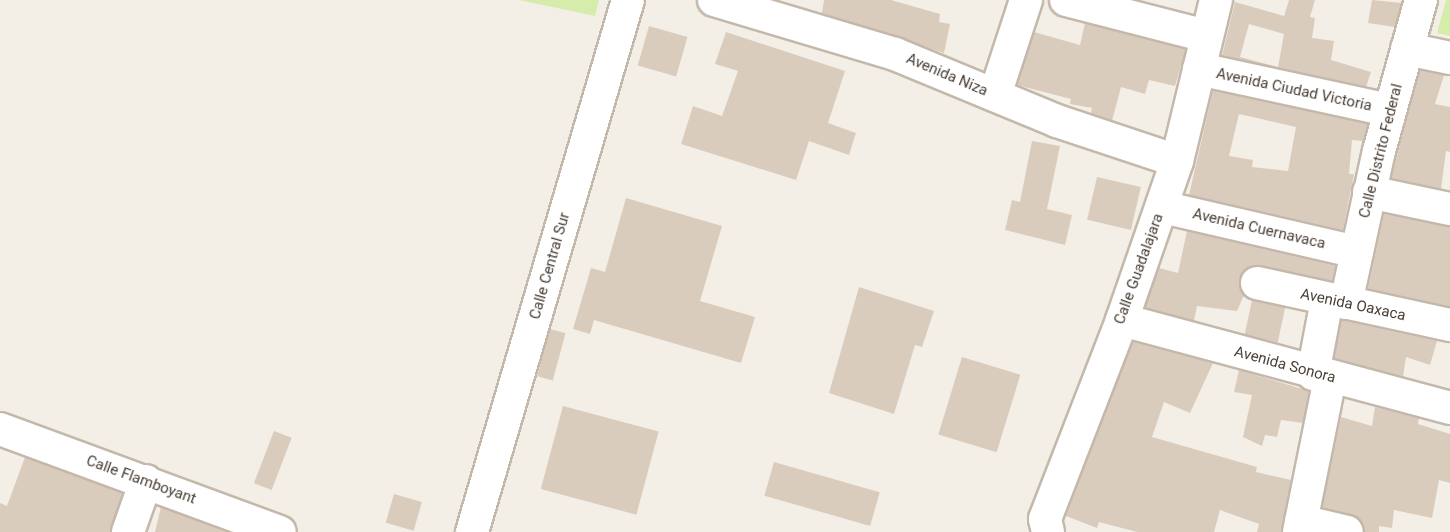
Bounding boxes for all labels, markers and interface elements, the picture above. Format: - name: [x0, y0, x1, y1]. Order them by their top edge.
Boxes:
- street label: Avenida Niza: [904, 50, 990, 100]
- street label: Avenida Ciudad Victoria: [1215, 65, 1373, 115]
- street label: Calle Distrito Federal: [1356, 82, 1406, 220]
- street label: Avenida Cuernavaca: [1191, 205, 1327, 253]
- street label: Calle Central Sur: [526, 210, 574, 322]
- street label: Calle Guadalajara: [1111, 211, 1167, 327]
- street label: Avenida Oaxaca: [1299, 285, 1407, 325]
- street label: Avenida Sonora: [1232, 343, 1338, 387]
- street label: Calle Flamboyant: [84, 452, 198, 508]

